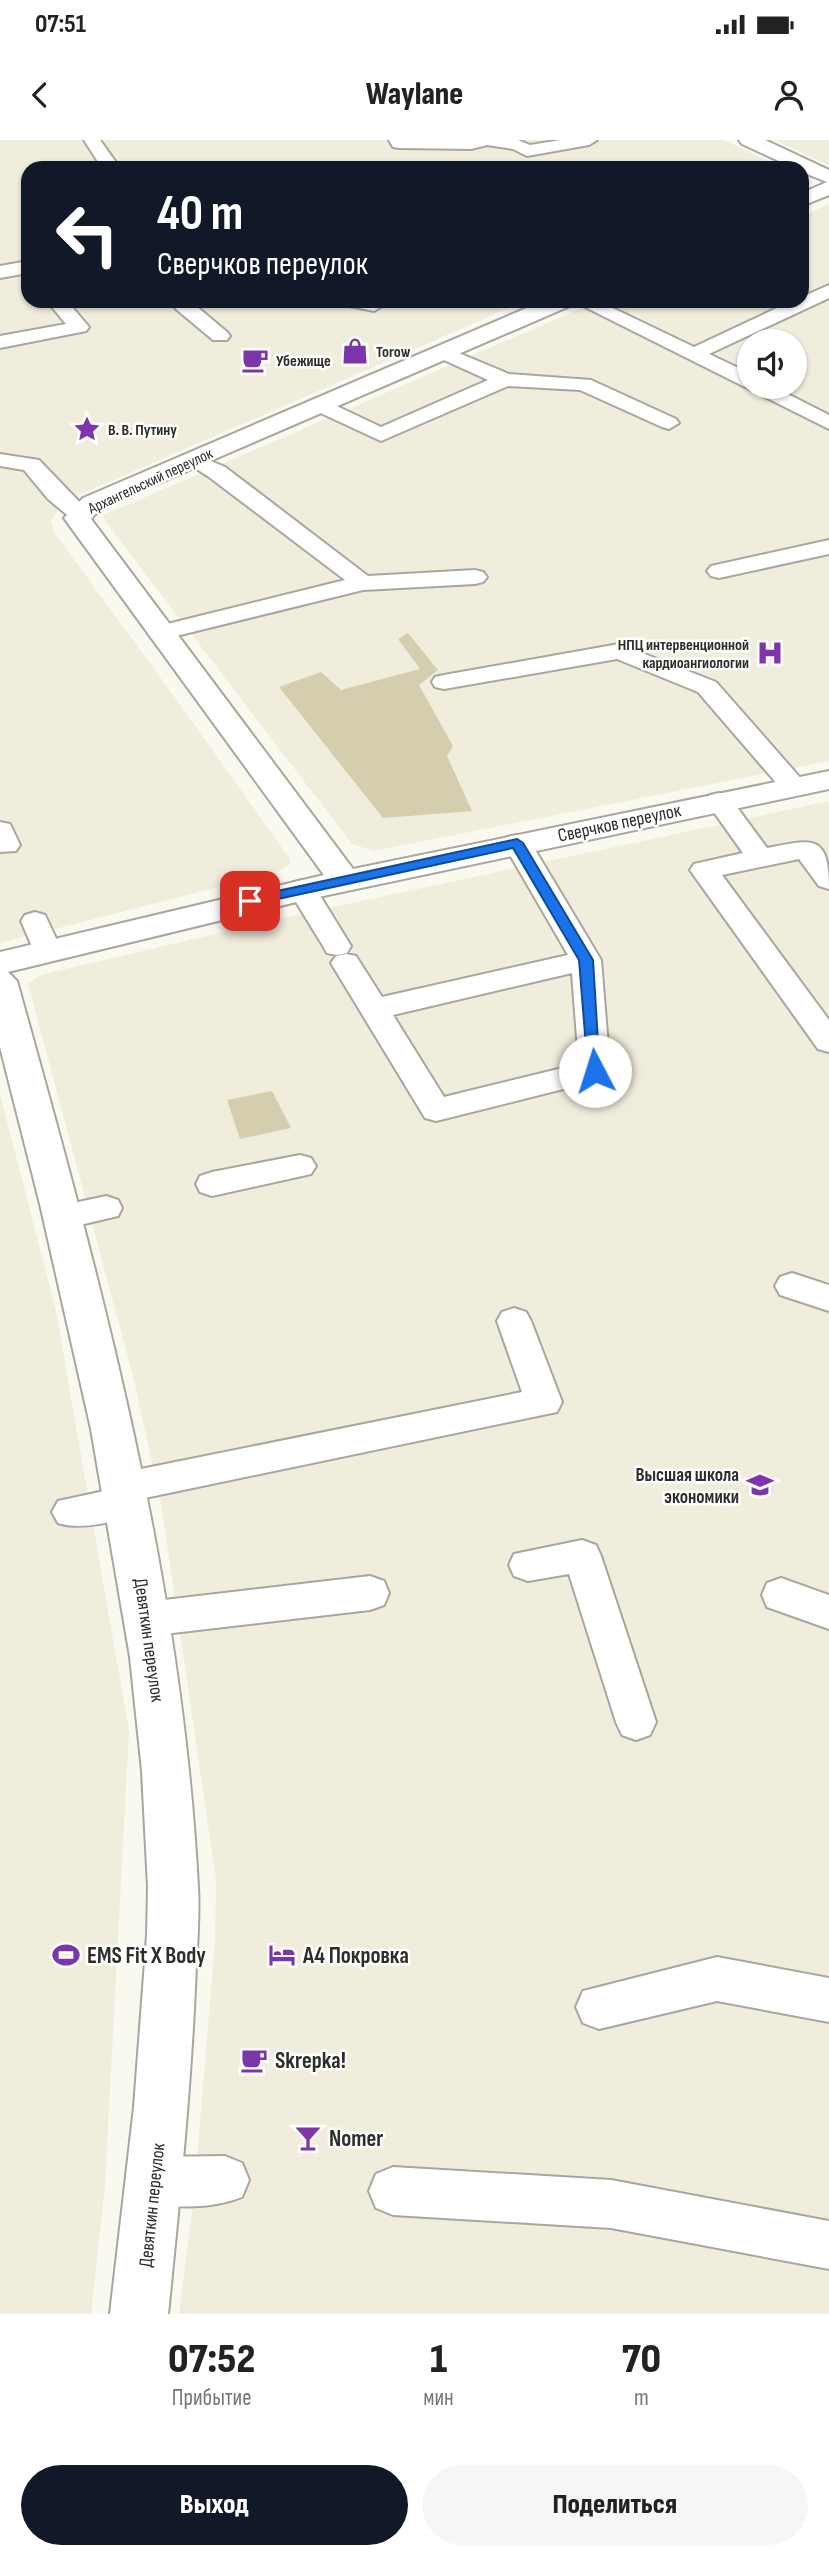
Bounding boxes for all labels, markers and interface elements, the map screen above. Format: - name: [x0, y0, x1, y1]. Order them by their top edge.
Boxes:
- text: 07:51: [35, 9, 86, 40]
- text: Waylane: [366, 75, 463, 114]
- icon: back: [21, 76, 59, 114]
- icon: person: [770, 76, 808, 114]
- text: 40 m: [157, 185, 243, 244]
- icon: left: [42, 189, 133, 280]
- text: Сверчков переулок: [157, 245, 368, 284]
- map controls: [737, 329, 807, 399]
- button: sound: [737, 329, 807, 399]
- shop icon: Torow: [340, 336, 370, 366]
- place label: Torow: [376, 343, 411, 362]
- cafe icon: Убежище: [240, 345, 270, 375]
- place label: Убежище: [276, 352, 331, 371]
- place icon: В. В. Путину: [72, 414, 102, 444]
- place label: В. В. Путину: [108, 421, 177, 440]
- street label: Архангельский переулок: [85, 444, 217, 519]
- place label: НПЦ интервенционной кардиоангиологии: [618, 636, 749, 673]
- hospital icon: НПЦ интервенционной кардиоангиологии: [755, 638, 785, 668]
- street label: Сверчков переулок: [556, 799, 684, 848]
- pin: [220, 871, 280, 931]
- icon: arrive: [231, 882, 269, 920]
- position arrow: [558, 1034, 632, 1108]
- place label: Высшая школа экономики: [636, 1464, 739, 1509]
- school or university icon: Высшая школа экономики: [745, 1470, 775, 1500]
- street label: Девяткин переулок: [128, 1577, 169, 1704]
- sports icon: EMS Fit X Body: [51, 1940, 81, 1970]
- hotel icon: А4 Покровка: [267, 1940, 297, 1970]
- place label: EMS Fit X Body: [87, 1942, 206, 1970]
- place label: А4 Покровка: [302, 1942, 409, 1970]
- cafe icon: Skrepka!: [239, 2045, 269, 2075]
- place label: Skrepka!: [275, 2047, 346, 2075]
- bar icon: Nomer: [293, 2123, 323, 2153]
- place label: Nomer: [329, 2125, 383, 2153]
- street label: Девяткин переулок: [135, 2141, 171, 2268]
- text: 07:52: [168, 2334, 255, 2385]
- text: 1: [430, 2334, 447, 2385]
- text: 70: [622, 2334, 661, 2385]
- text: Прибытие: [172, 2384, 251, 2412]
- text: мин: [423, 2384, 454, 2412]
- text: m: [634, 2384, 649, 2412]
- button: Выход: [21, 2465, 408, 2545]
- button: Поделиться: [422, 2465, 808, 2545]

